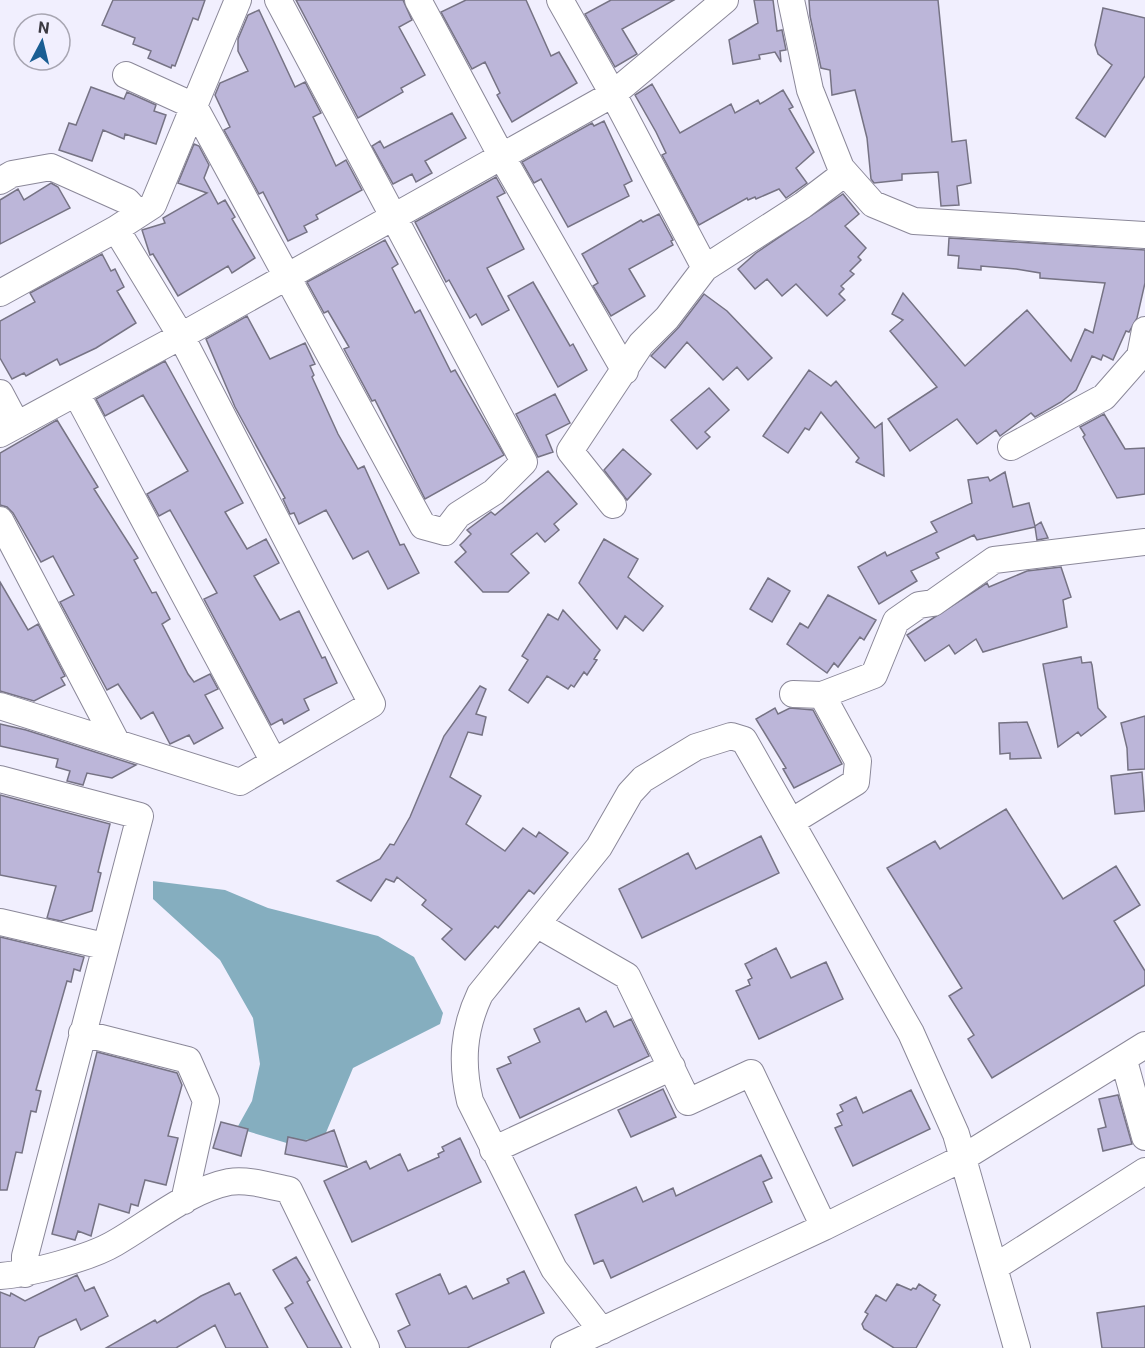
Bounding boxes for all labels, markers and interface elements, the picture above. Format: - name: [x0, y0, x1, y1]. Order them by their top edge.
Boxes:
- north arrow: [12, 12, 72, 72]
- text: N: [37, 17, 51, 38]

